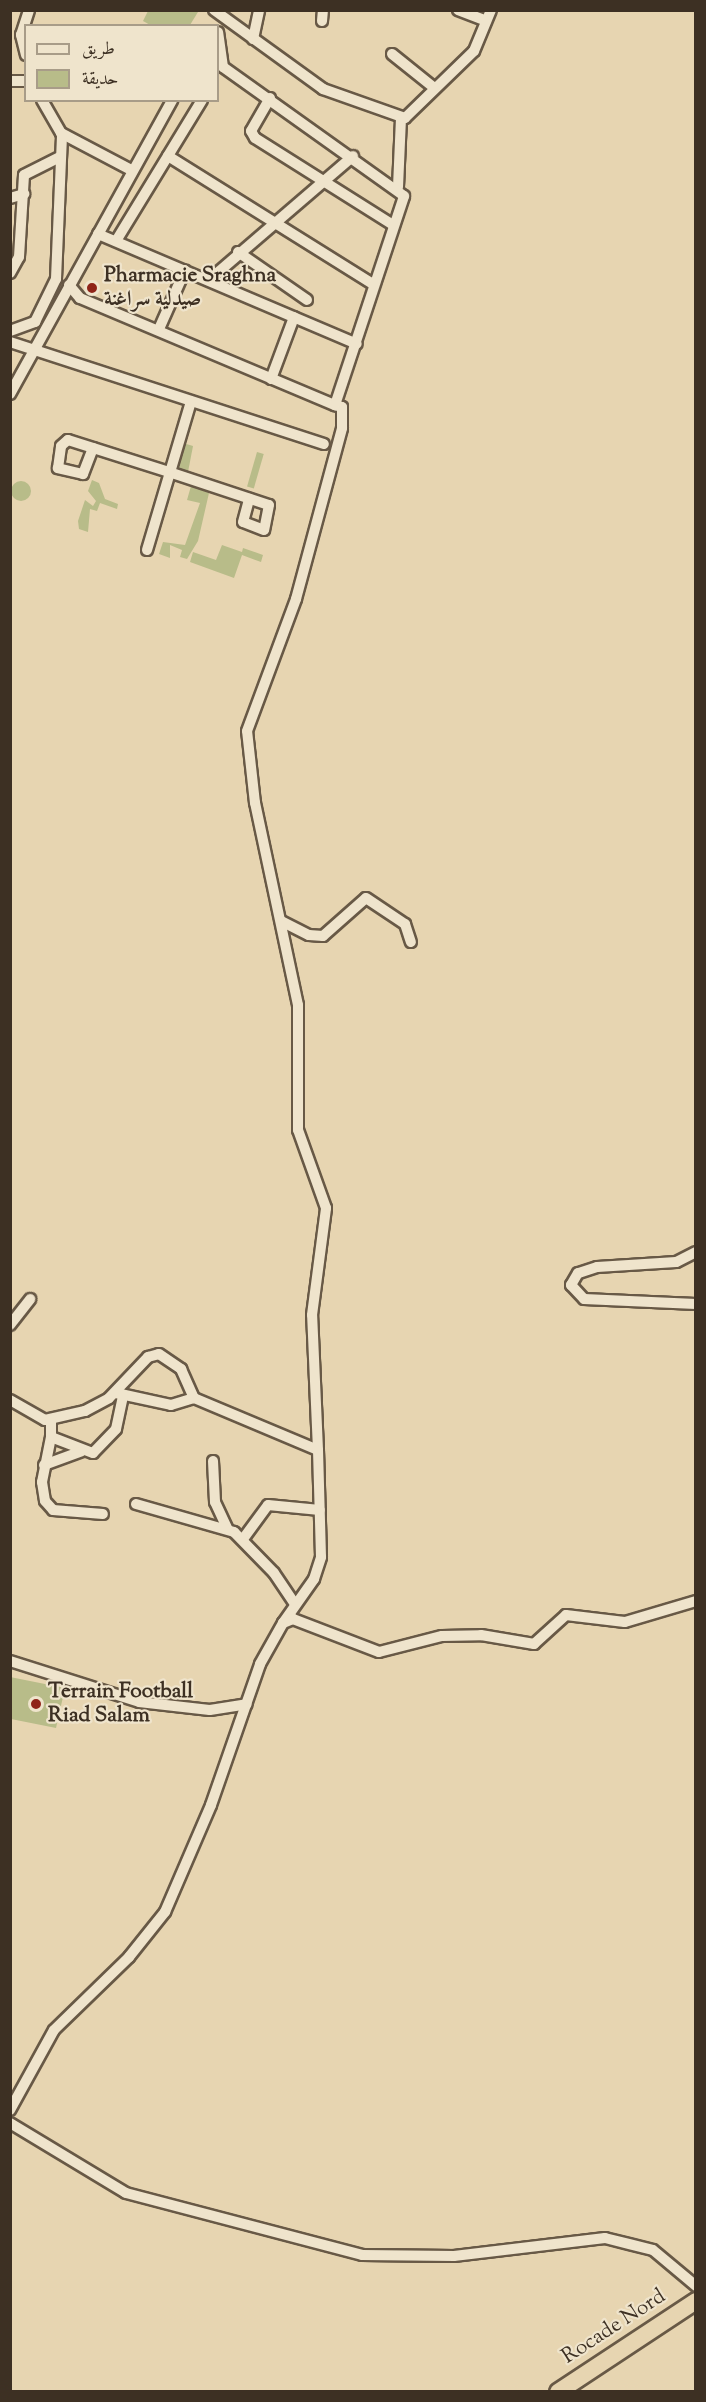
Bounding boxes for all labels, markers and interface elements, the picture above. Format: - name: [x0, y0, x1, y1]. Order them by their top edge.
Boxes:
- legend: [24, 24, 219, 102]
- text: طريق: [82, 37, 115, 63]
- text: حديقة: [82, 67, 118, 93]
- place label: Pharmacie Sraghna صيدلية سراغنة: [104, 263, 276, 313]
- marker: Pharmacie Sraghna صيدلية سراغنة: [85, 281, 99, 295]
- place label: Terrain Football Riad Salam: [48, 1679, 193, 1729]
- marker: Terrain Football Riad Salam: [29, 1697, 43, 1711]
- street label: Rocade Nord: [557, 2284, 671, 2370]

